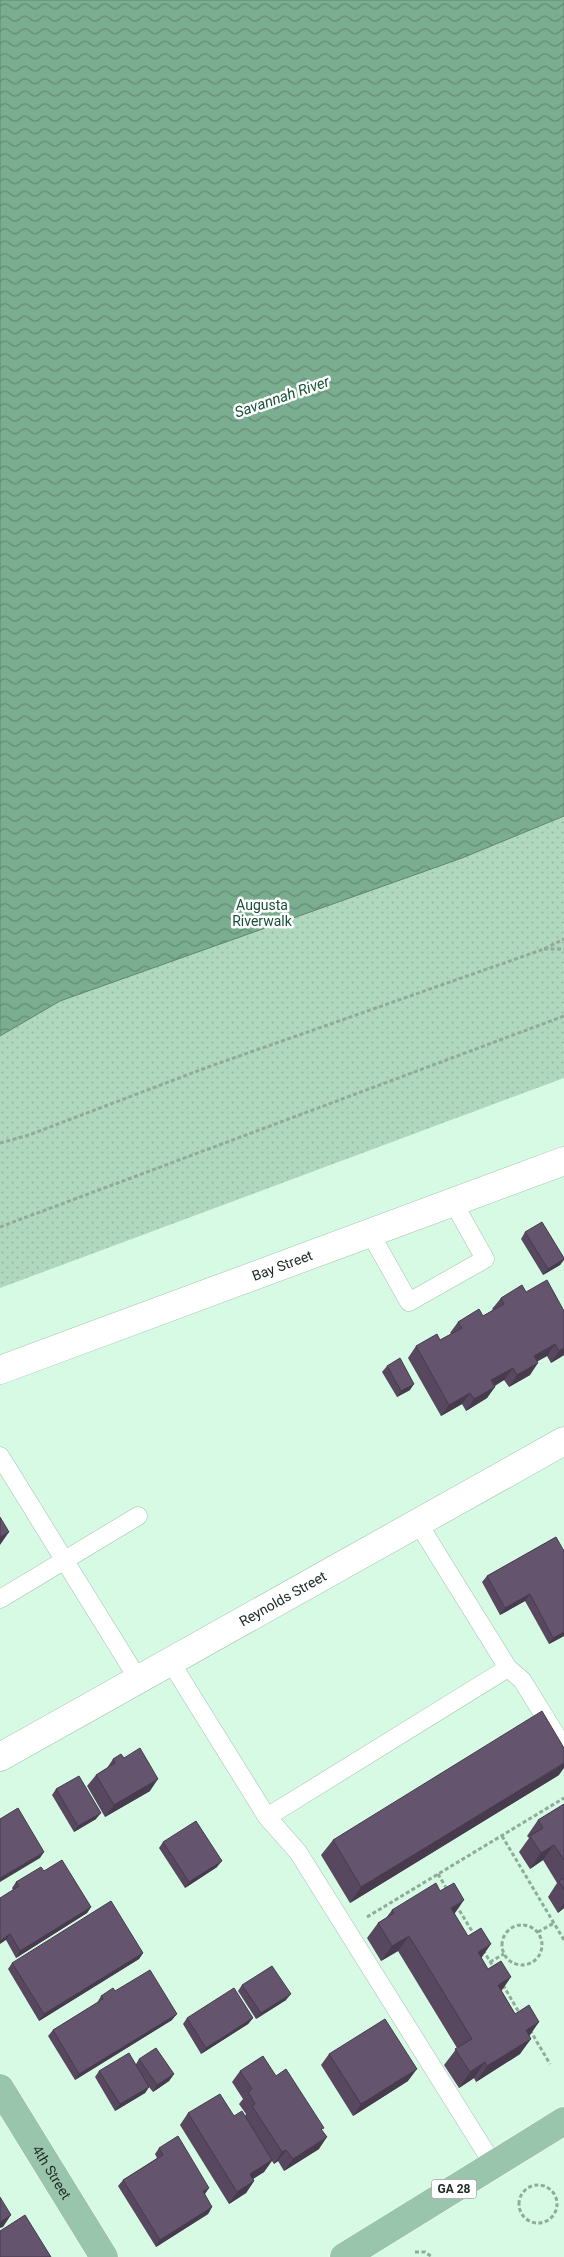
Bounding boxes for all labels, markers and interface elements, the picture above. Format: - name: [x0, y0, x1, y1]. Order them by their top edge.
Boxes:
- water label: Savannah River: [232, 372, 333, 422]
- park label: Augusta Riverwalk: [232, 897, 293, 929]
- street label: Bay Street: [250, 1247, 315, 1284]
- street label: Reynolds Street: [236, 1568, 329, 1629]
- street label: 4th Street: [29, 2142, 75, 2203]
- road number: GA 28: [432, 2180, 476, 2198]

